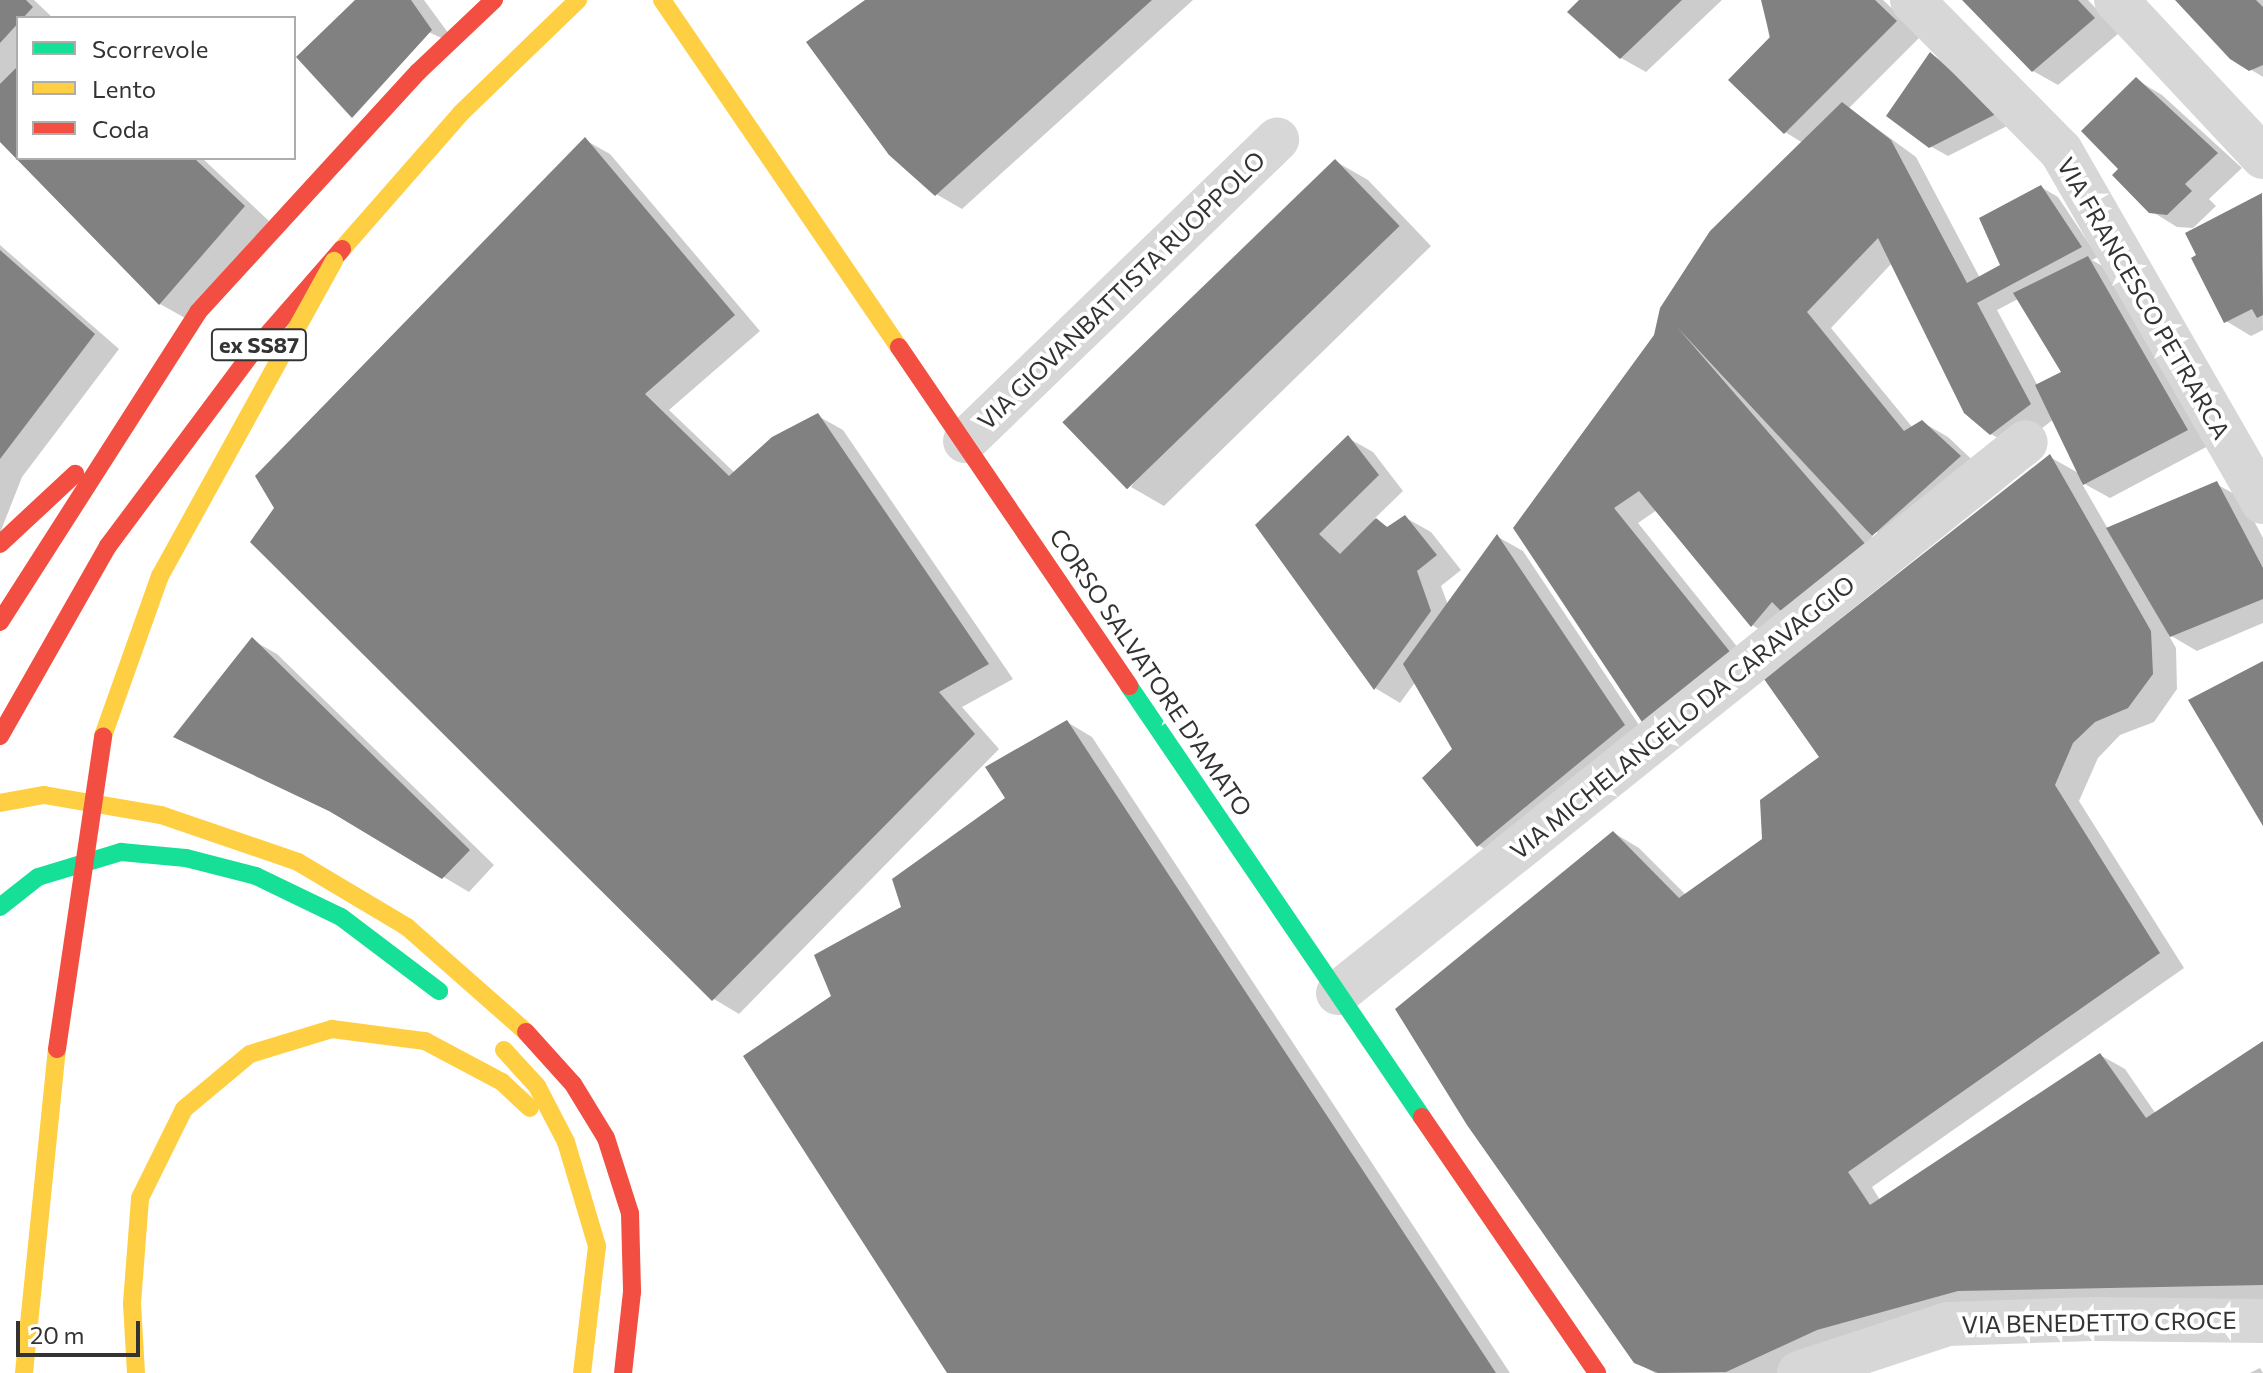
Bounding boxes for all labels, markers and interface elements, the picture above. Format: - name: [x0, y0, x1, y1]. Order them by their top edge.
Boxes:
- legend: [16, 16, 296, 160]
- text: Scorrevole: [92, 34, 208, 63]
- text: Lento: [92, 74, 156, 103]
- text: Coda: [92, 114, 149, 143]
- street label: VIA GIOVANBATTISTA RUOPPOLO: [971, 145, 1271, 435]
- street label: VIA FRANCESCO PETRARCA: [2051, 152, 2237, 444]
- road number: ex SS87: [209, 327, 309, 363]
- street label: CORSO SALVATORE D'AMATO: [1044, 523, 1258, 821]
- street label: VIA MICHELANGELO DA CARAVAGGIO: [1504, 569, 1860, 865]
- scale bar: [20, 1305, 144, 1355]
- street label: VIA BENEDETTO CROCE: [1961, 1305, 2237, 1339]
- text: 20 m: [30, 1320, 84, 1349]

